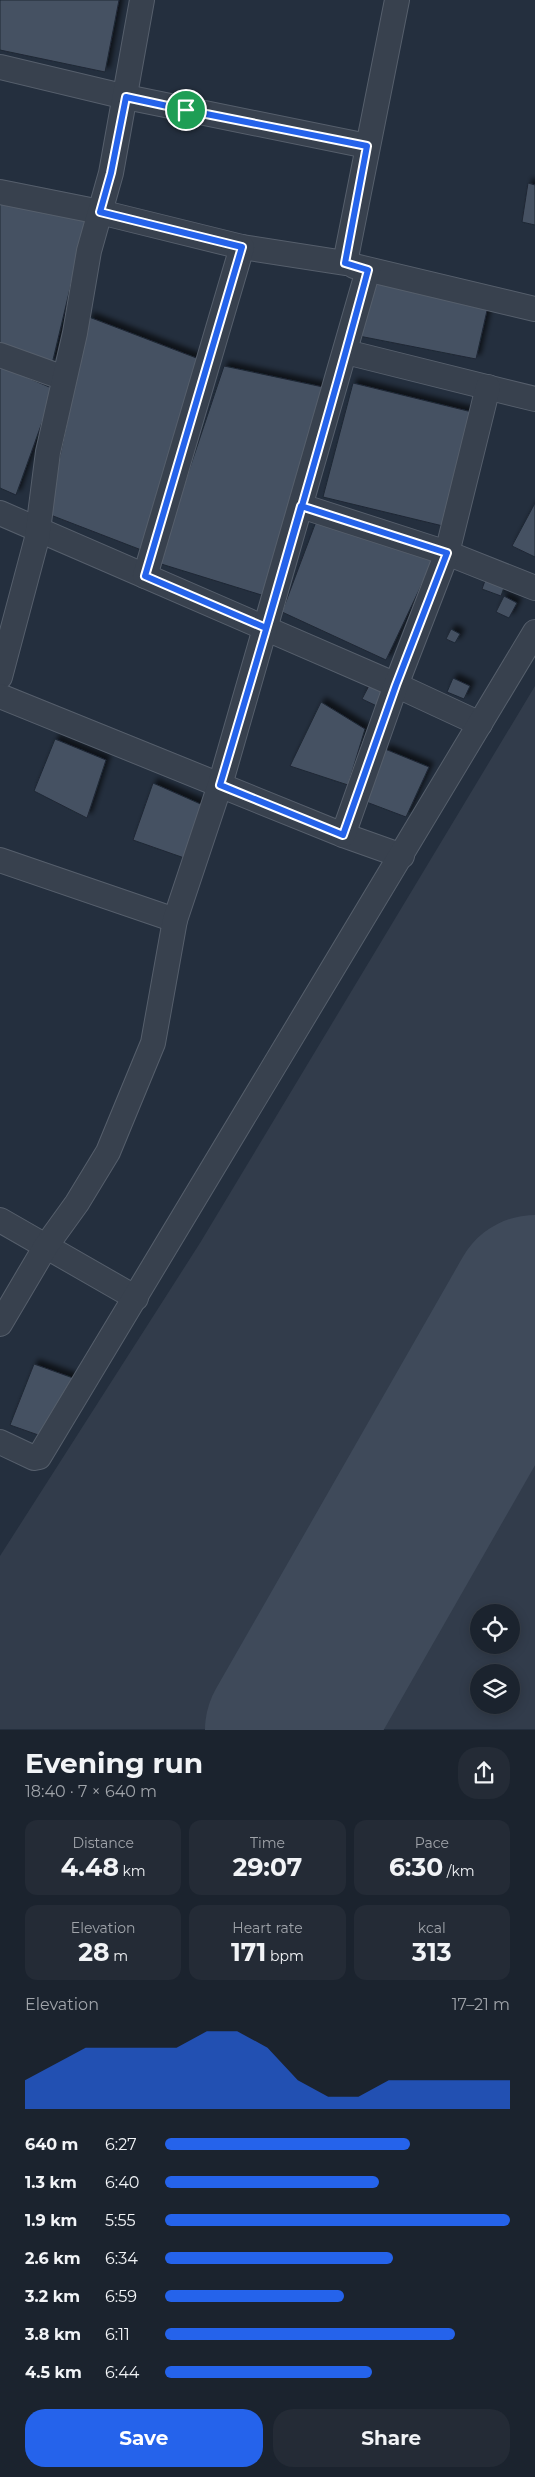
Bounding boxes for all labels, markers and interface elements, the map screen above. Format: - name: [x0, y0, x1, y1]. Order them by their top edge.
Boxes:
- pin: [165, 89, 207, 131]
- icon: arrive: [172, 96, 200, 124]
- map controls: [470, 1604, 520, 1714]
- button: locate: [470, 1604, 520, 1654]
- button: layers: [470, 1664, 520, 1714]
- text: Evening run: [25, 1746, 203, 1780]
- button: share: [458, 1747, 510, 1799]
- text: 18:40 · 7 × 640 m: [25, 1782, 157, 1801]
- text: Distance: [72, 1834, 134, 1852]
- text: Time: [250, 1834, 285, 1852]
- text: Pace: [415, 1834, 449, 1852]
- text: 4.48: [61, 1852, 119, 1882]
- text: 29:07: [233, 1852, 302, 1882]
- text: 6:30: [389, 1852, 443, 1882]
- text: km: [119, 1862, 146, 1880]
- text: /km: [443, 1862, 475, 1880]
- text: Elevation: [71, 1919, 136, 1937]
- text: Heart rate: [232, 1919, 303, 1937]
- text: kcal: [418, 1919, 446, 1937]
- text: 28: [78, 1937, 110, 1967]
- text: 171: [231, 1937, 266, 1967]
- text: 313: [412, 1937, 452, 1967]
- text: m: [110, 1947, 128, 1965]
- text: bpm: [266, 1947, 304, 1965]
- text: Elevation: [25, 1995, 99, 2014]
- text: 17–21 m: [452, 1995, 510, 2014]
- text: 640 m: [25, 2135, 78, 2154]
- text: 6:27: [105, 2135, 137, 2154]
- text: 1.3 km: [25, 2173, 77, 2192]
- text: 6:40: [105, 2173, 139, 2192]
- text: 1.9 km: [25, 2211, 77, 2230]
- text: 5:55: [105, 2211, 135, 2230]
- text: 2.6 km: [25, 2249, 81, 2268]
- text: 6:34: [105, 2249, 138, 2268]
- text: 3.2 km: [25, 2287, 80, 2306]
- text: 6:59: [105, 2287, 137, 2306]
- text: 3.8 km: [25, 2325, 81, 2344]
- text: 6:11: [105, 2325, 130, 2344]
- text: 4.5 km: [25, 2363, 82, 2382]
- text: 6:44: [105, 2363, 139, 2382]
- button: Save: [25, 2409, 263, 2467]
- button: Share: [273, 2409, 510, 2467]

